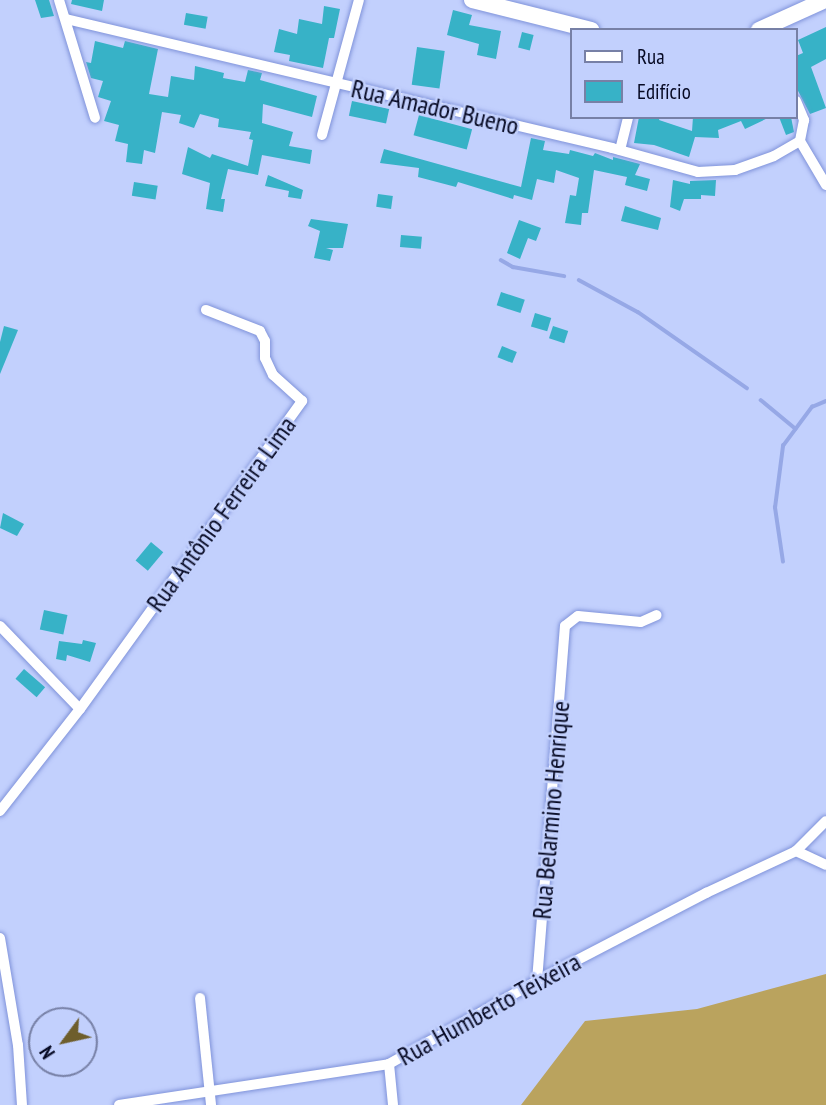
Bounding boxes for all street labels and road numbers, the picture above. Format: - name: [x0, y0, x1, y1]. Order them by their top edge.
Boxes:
- street label: Rua Amador Bueno: [348, 73, 522, 141]
- street label: Rua Antônio Ferreira Lima: [140, 410, 302, 618]
- street label: Rua Belarmino Henrique: [526, 700, 576, 920]
- street label: Rua Humberto Teixeira: [392, 946, 586, 1072]

